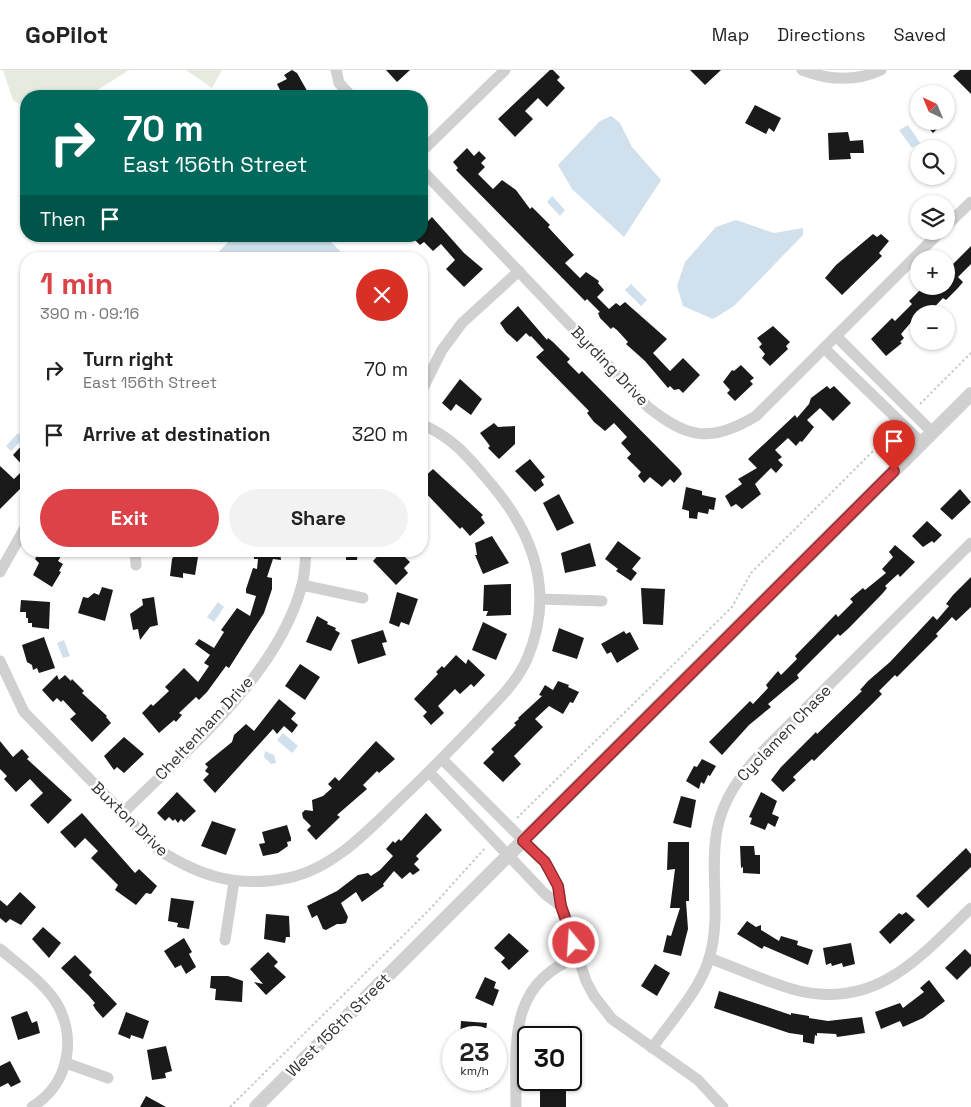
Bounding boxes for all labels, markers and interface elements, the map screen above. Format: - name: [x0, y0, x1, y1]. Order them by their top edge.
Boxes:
- text: GoPilot: [25, 19, 108, 50]
- text: Map: [712, 23, 749, 46]
- text: Directions: [777, 23, 866, 46]
- text: Saved: [894, 23, 946, 46]
- north arrow: [910, 85, 955, 130]
- map controls: [910, 85, 955, 350]
- text: 70 m: [123, 107, 204, 151]
- icon: right: [40, 110, 105, 175]
- button: search: [910, 140, 955, 185]
- text: East 156th Street: [123, 150, 307, 178]
- button: layers: [910, 195, 955, 240]
- icon: arrive: [96, 205, 124, 233]
- text: Then: [40, 207, 86, 232]
- button: +: [910, 250, 955, 295]
- text: 1 min: [40, 264, 113, 303]
- button: close: [356, 269, 408, 321]
- text: 390 m · 09:16: [40, 303, 139, 324]
- button: −: [910, 305, 955, 350]
- street label: Byrding Drive: [567, 322, 653, 410]
- text: Turn right: [83, 347, 173, 372]
- icon: right: [40, 356, 68, 384]
- text: 70 m: [364, 357, 408, 382]
- text: East 156th Street: [83, 372, 217, 393]
- pin: [873, 420, 915, 471]
- icon: arrive: [40, 421, 68, 449]
- text: Arrive at destination: [83, 422, 271, 447]
- text: 320 m: [352, 422, 408, 447]
- icon: arrive: [880, 427, 908, 455]
- button: Exit: [40, 489, 219, 547]
- button: Share: [229, 489, 408, 547]
- street label: Cheltenham Drive: [150, 671, 258, 785]
- street label: Cyclamen Chase: [732, 680, 836, 786]
- street label: Buxton Drive: [87, 777, 173, 861]
- position arrow: [547, 916, 599, 968]
- street label: West 156th Street: [281, 968, 395, 1082]
- speed limit sign: 30: [517, 1026, 582, 1091]
- text: 23: [459, 1036, 490, 1068]
- text: km/h: [460, 1063, 489, 1079]

